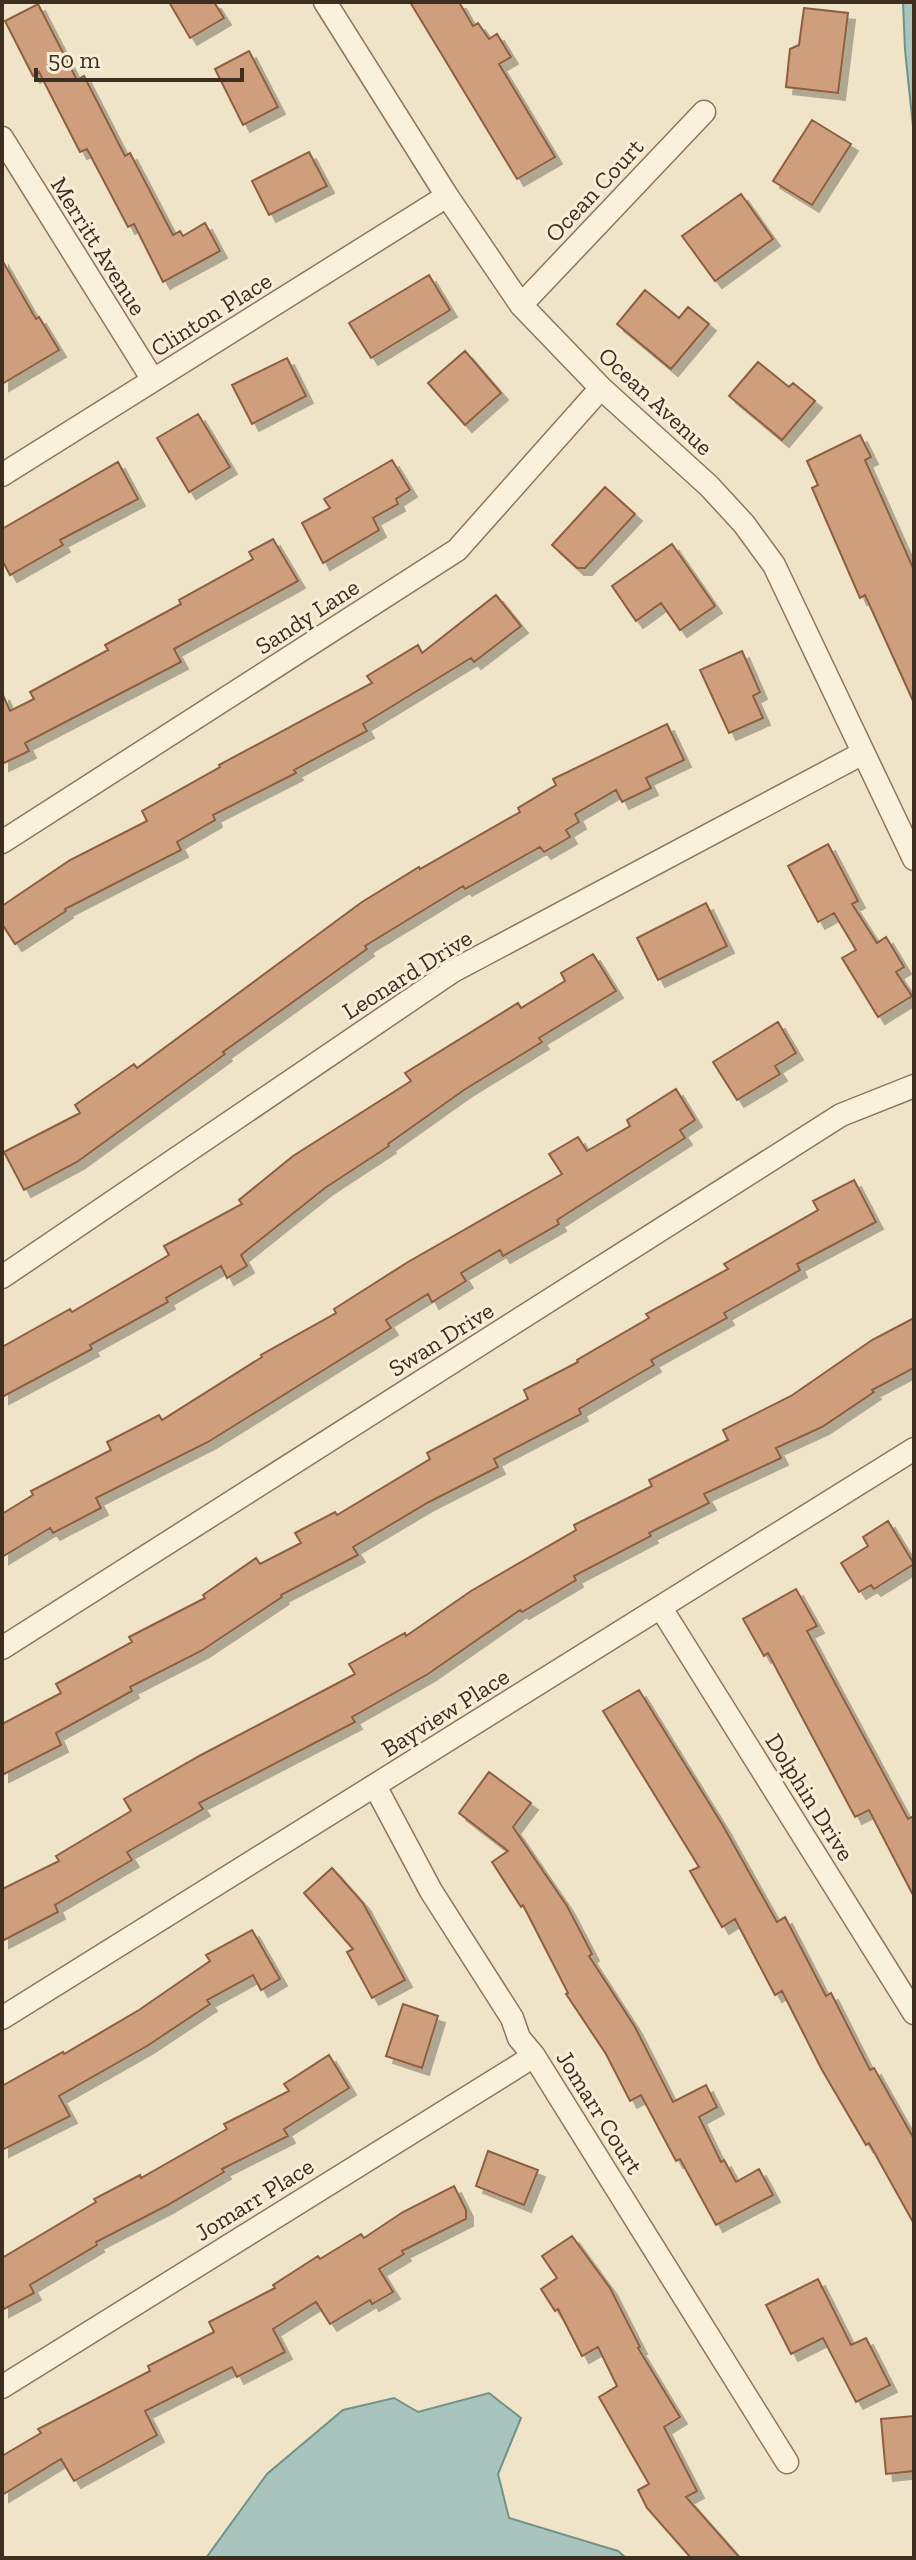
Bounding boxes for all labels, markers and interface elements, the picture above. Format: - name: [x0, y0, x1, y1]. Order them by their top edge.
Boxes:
- scale bar: [36, 32, 242, 82]
- text: 50 m: [48, 45, 101, 74]
- street label: Ocean Court: [539, 132, 649, 248]
- street label: Merritt Avenue: [45, 172, 153, 320]
- street label: Clinton Place: [145, 265, 277, 363]
- street label: Ocean Avenue: [593, 341, 719, 461]
- street label: Sandy Lane: [250, 572, 364, 660]
- street label: Leonard Drive: [337, 923, 477, 1025]
- street label: Swan Drive: [383, 1295, 499, 1383]
- street label: Bayview Place: [376, 1661, 514, 1763]
- street label: Dolphin Drive: [759, 1728, 861, 1866]
- street label: Jomarr Court: [550, 2045, 650, 2179]
- street label: Jomarr Place: [189, 2151, 319, 2247]

